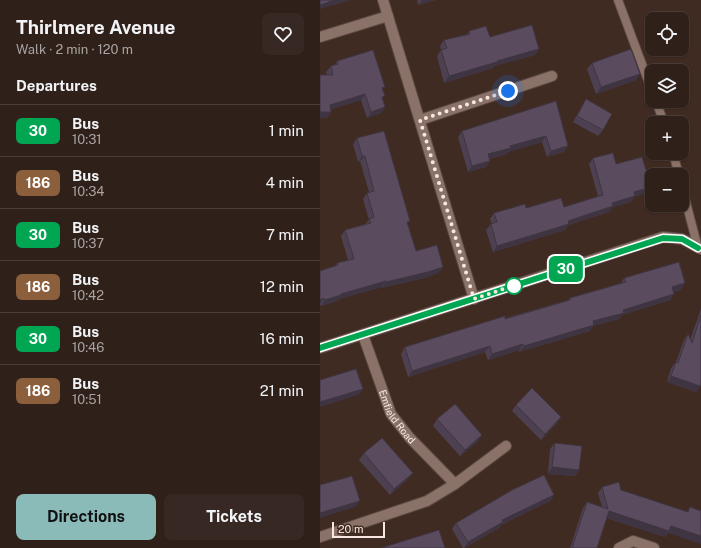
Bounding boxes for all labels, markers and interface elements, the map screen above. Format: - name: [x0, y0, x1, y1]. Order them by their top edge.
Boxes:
- map controls: [645, 12, 689, 212]
- button: locate: [645, 12, 689, 56]
- button: heart: [262, 13, 304, 55]
- text: Thirlmere Avenue: [16, 16, 176, 38]
- text: Walk · 2 min · 120 m: [16, 42, 133, 57]
- button: layers: [645, 64, 689, 108]
- text: Departures: [16, 77, 97, 94]
- your location: [498, 81, 518, 101]
- text: Bus: [72, 115, 99, 132]
- button: +: [645, 116, 689, 160]
- text: 1 min: [269, 122, 304, 139]
- text: 30: [29, 123, 47, 139]
- text: 10:31: [72, 132, 102, 147]
- text: Bus: [72, 167, 99, 184]
- button: −: [645, 168, 689, 212]
- text: 4 min: [265, 174, 304, 191]
- text: 186: [26, 175, 50, 191]
- text: 10:34: [72, 184, 105, 199]
- text: Bus: [72, 219, 99, 236]
- text: 7 min: [266, 226, 304, 243]
- text: 30: [29, 227, 47, 243]
- text: 10:37: [72, 236, 104, 251]
- line badge: 30: [548, 256, 584, 282]
- text: 30: [557, 261, 575, 277]
- text: Bus: [72, 271, 99, 288]
- unlabelled marker: [505, 277, 523, 295]
- text: 12 min: [260, 278, 304, 295]
- text: 186: [26, 279, 50, 295]
- text: 10:42: [72, 288, 104, 303]
- text: Bus: [72, 323, 99, 340]
- text: 16 min: [259, 330, 304, 347]
- text: 30: [29, 331, 47, 347]
- text: 10:46: [72, 340, 104, 355]
- text: Bus: [72, 375, 99, 392]
- text: 21 min: [260, 382, 304, 399]
- text: 186: [26, 383, 50, 399]
- street label: Emfield Road: [377, 388, 418, 446]
- text: 10:51: [72, 392, 102, 407]
- button: Directions: [16, 494, 156, 540]
- button: Tickets: [164, 494, 304, 540]
- scale bar: [332, 520, 385, 539]
- text: 20 m: [338, 523, 363, 535]

